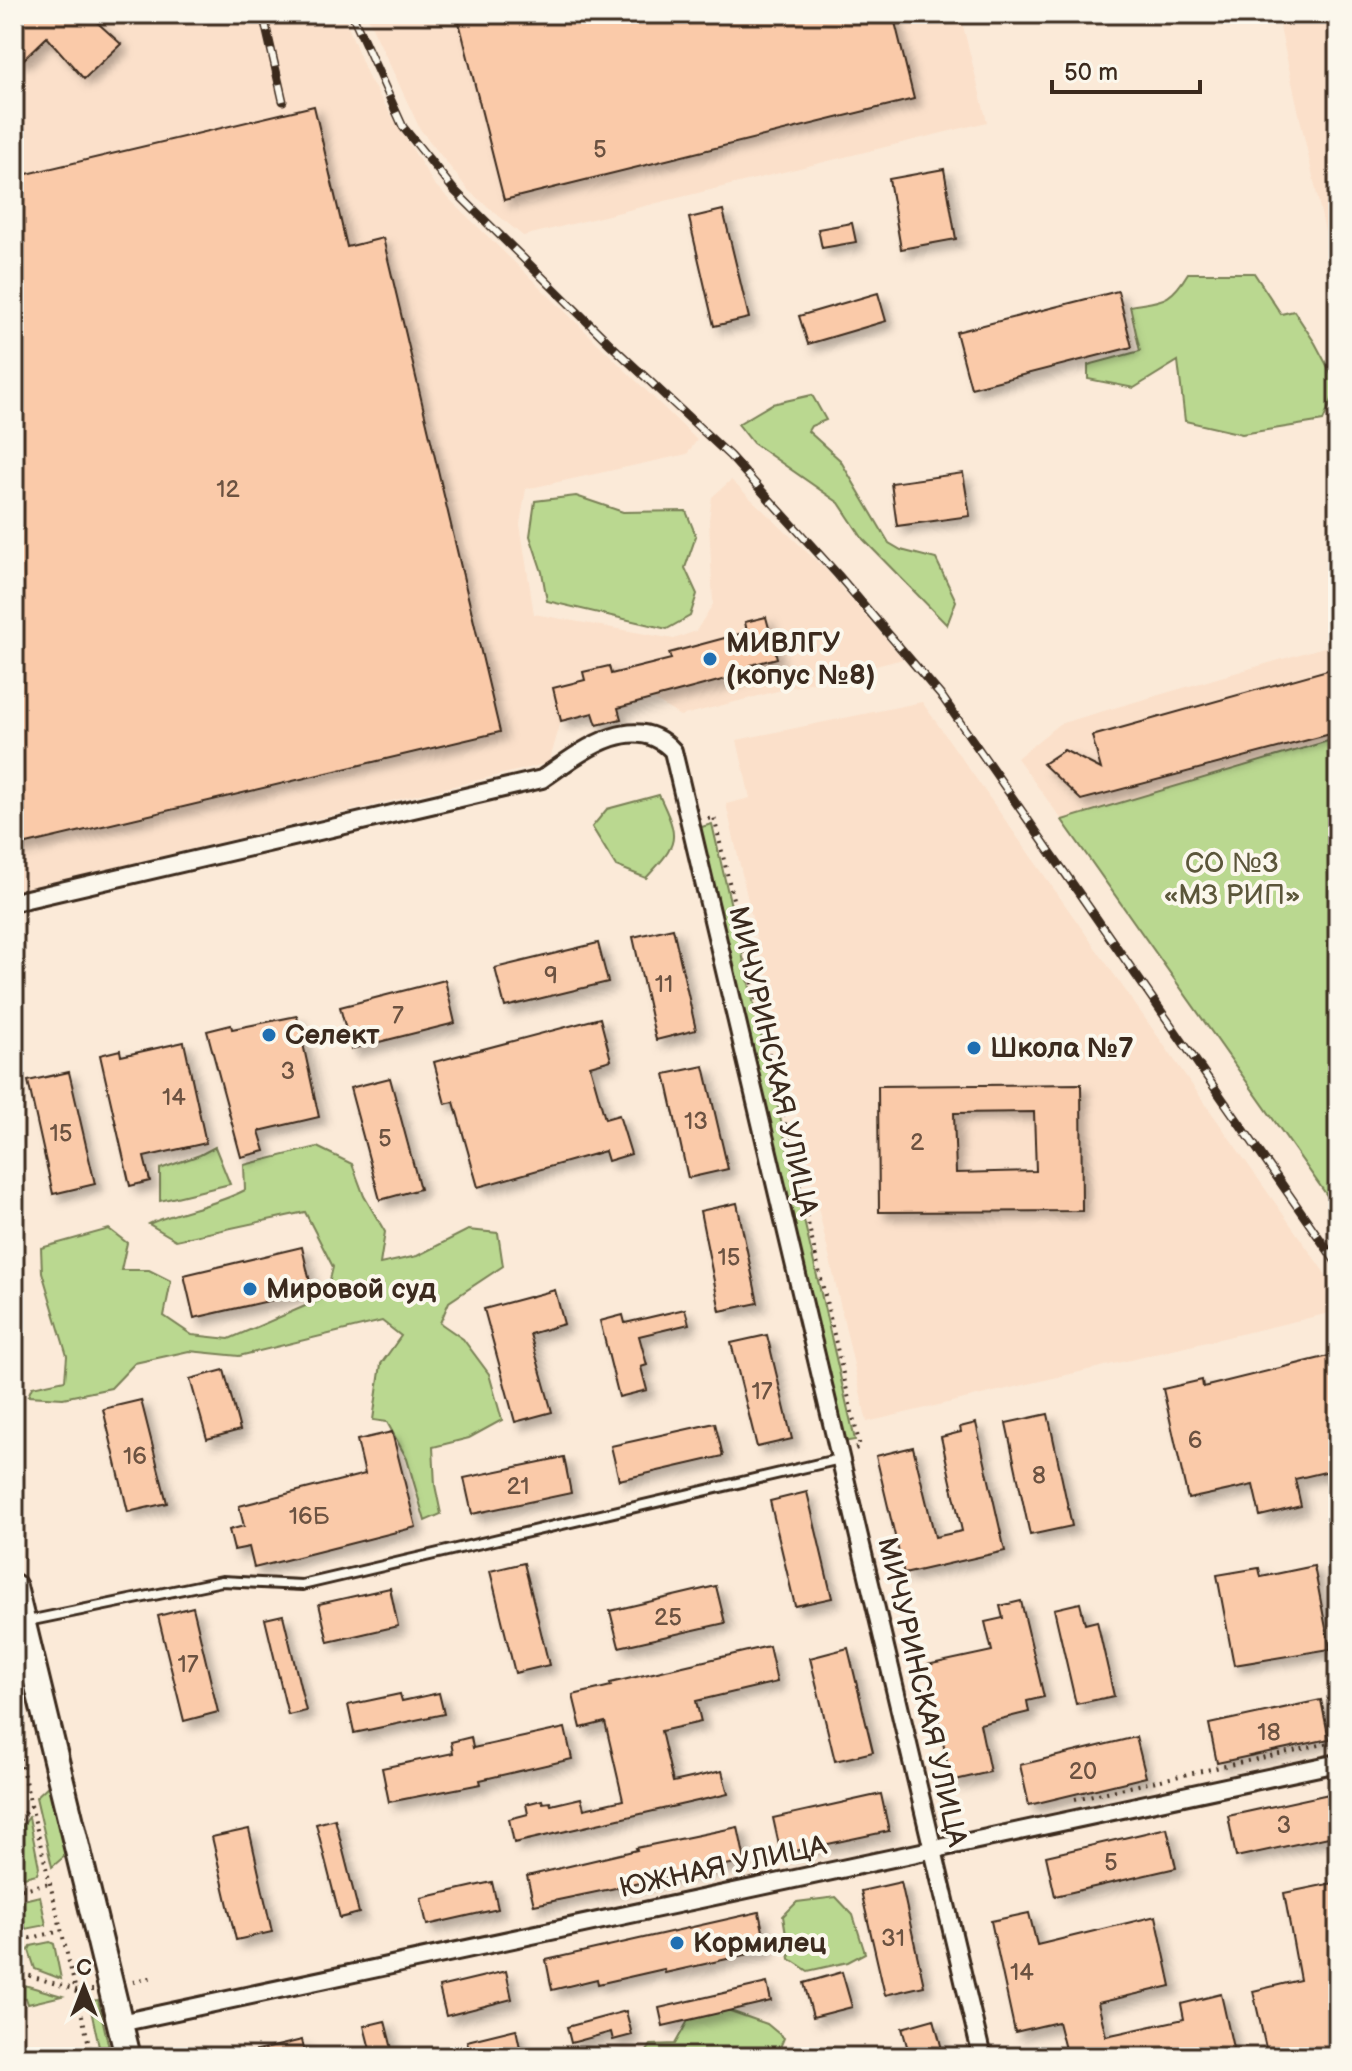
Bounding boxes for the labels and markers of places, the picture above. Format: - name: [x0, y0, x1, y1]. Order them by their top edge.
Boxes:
- place label: МИВЛГУ (копус №8): [726, 627, 876, 692]
- marker: МИВЛГУ (копус №8): [701, 650, 719, 668]
- place label: Селект: [285, 1019, 380, 1052]
- marker: Селект: [260, 1026, 278, 1044]
- place label: Школа №7: [990, 1032, 1134, 1065]
- marker: Школа №7: [965, 1039, 983, 1057]
- place label: Мировой суд: [266, 1273, 436, 1306]
- marker: Мировой суд: [241, 1280, 259, 1298]
- place label: Кормилец: [693, 1927, 826, 1960]
- marker: Кормилец: [668, 1934, 686, 1952]

